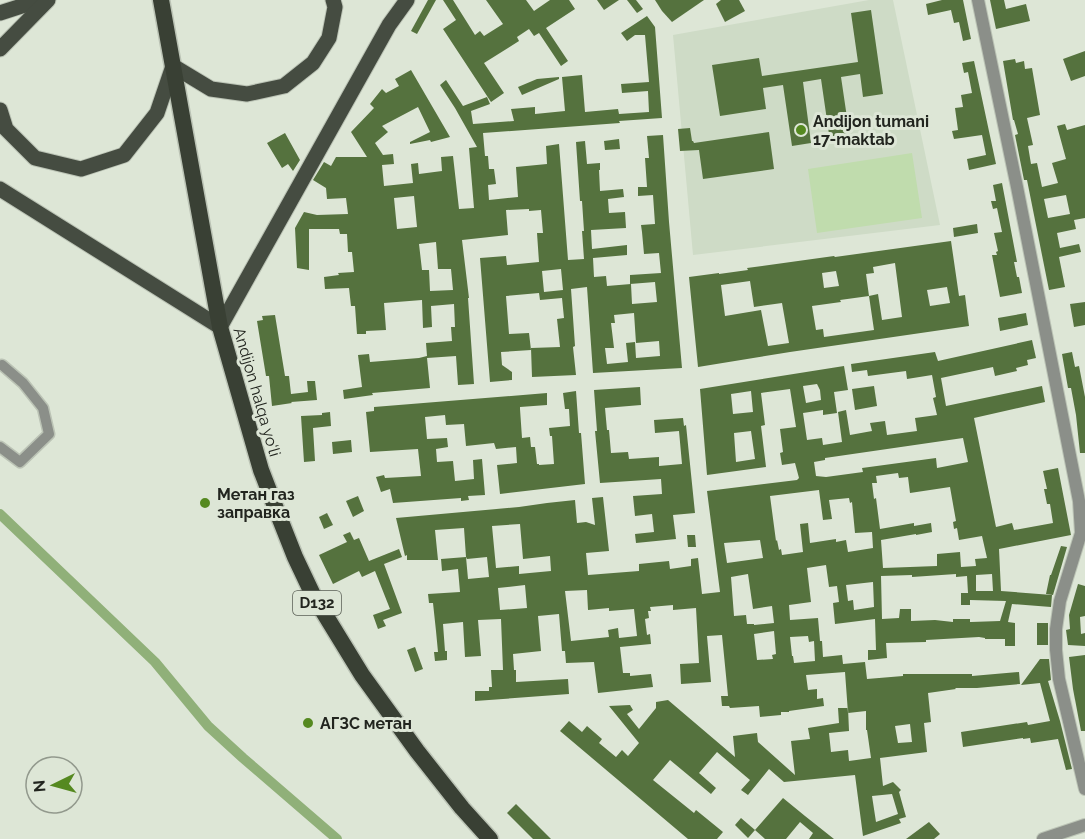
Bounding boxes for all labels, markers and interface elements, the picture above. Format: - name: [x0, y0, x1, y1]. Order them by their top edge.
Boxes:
- place label: Andijon tumani 17-maktab: [813, 112, 929, 149]
- marker: Andijon tumani 17-maktab: [794, 123, 808, 137]
- street label: Andijon halqa yo‘li: [229, 325, 285, 459]
- place label: Метан газ заправка: [217, 485, 295, 522]
- marker: Метан газ заправка: [198, 496, 212, 510]
- road number: D132: [293, 591, 341, 615]
- place label: АГЗС метан: [320, 714, 412, 733]
- marker: АГЗС метан: [301, 716, 315, 730]
- north arrow: [24, 755, 84, 815]
- text: N: [30, 779, 50, 793]

